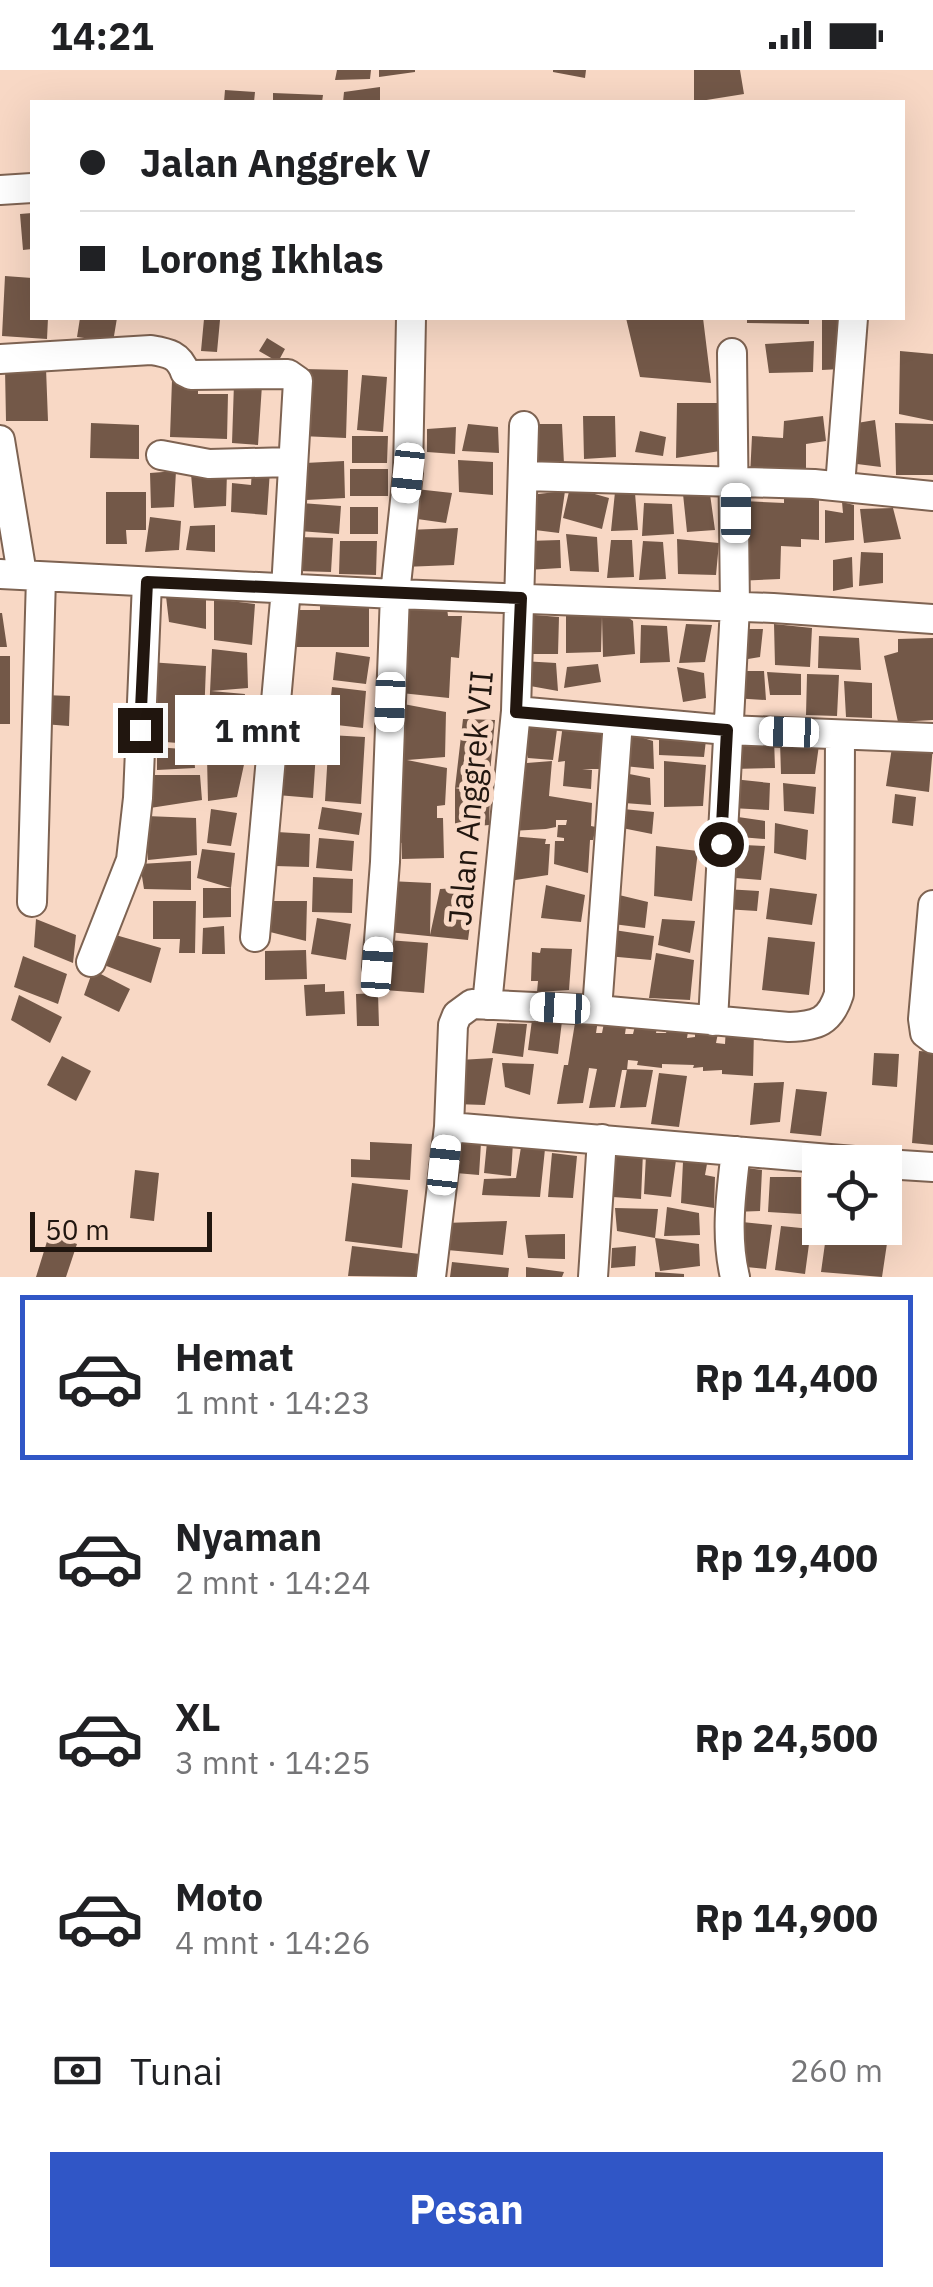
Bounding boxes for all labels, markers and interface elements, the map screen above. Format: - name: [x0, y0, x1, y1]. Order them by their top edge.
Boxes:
- text: 14:21: [50, 11, 154, 60]
- text: Jalan Anggrek V: [140, 138, 431, 187]
- text: Lorong Ikhlas: [140, 234, 384, 283]
- car: [390, 442, 426, 504]
- car: [721, 483, 751, 543]
- street label: Jalan Anggrek VII: [438, 668, 502, 927]
- car: [374, 671, 406, 733]
- callout: 1 mnt: [175, 695, 340, 765]
- route end: [118, 708, 163, 753]
- text: 1 mnt: [214, 709, 301, 751]
- car: [758, 716, 820, 748]
- route start: [699, 822, 744, 867]
- car: [360, 936, 394, 998]
- car: [529, 991, 591, 1025]
- car: [426, 1134, 462, 1196]
- map controls: [802, 1145, 902, 1245]
- button: locate: [802, 1145, 902, 1245]
- scale bar: [30, 1207, 212, 1252]
- text: 50 m: [45, 1211, 110, 1248]
- text: Hemat: [175, 1332, 294, 1381]
- icon: car: [55, 1333, 145, 1423]
- text: Rp 14,400: [695, 1353, 878, 1402]
- text: 1 mnt · 14:23: [175, 1381, 371, 1423]
- text: Nyaman: [175, 1512, 322, 1561]
- icon: car: [55, 1513, 145, 1603]
- text: Rp 19,400: [695, 1533, 878, 1582]
- text: 2 mnt · 14:24: [175, 1561, 371, 1603]
- text: XL: [175, 1692, 221, 1741]
- icon: car: [55, 1693, 145, 1783]
- text: Rp 24,500: [695, 1713, 878, 1762]
- text: 3 mnt · 14:25: [175, 1741, 371, 1783]
- text: Moto: [175, 1872, 263, 1921]
- icon: car: [55, 1873, 145, 1963]
- text: Rp 14,900: [695, 1893, 878, 1942]
- text: 4 mnt · 14:26: [175, 1921, 371, 1963]
- icon: cash: [50, 2043, 105, 2098]
- text: Tunai: [130, 2046, 223, 2095]
- text: 260 m: [790, 2049, 883, 2091]
- button: Pesan: [50, 2152, 883, 2267]

